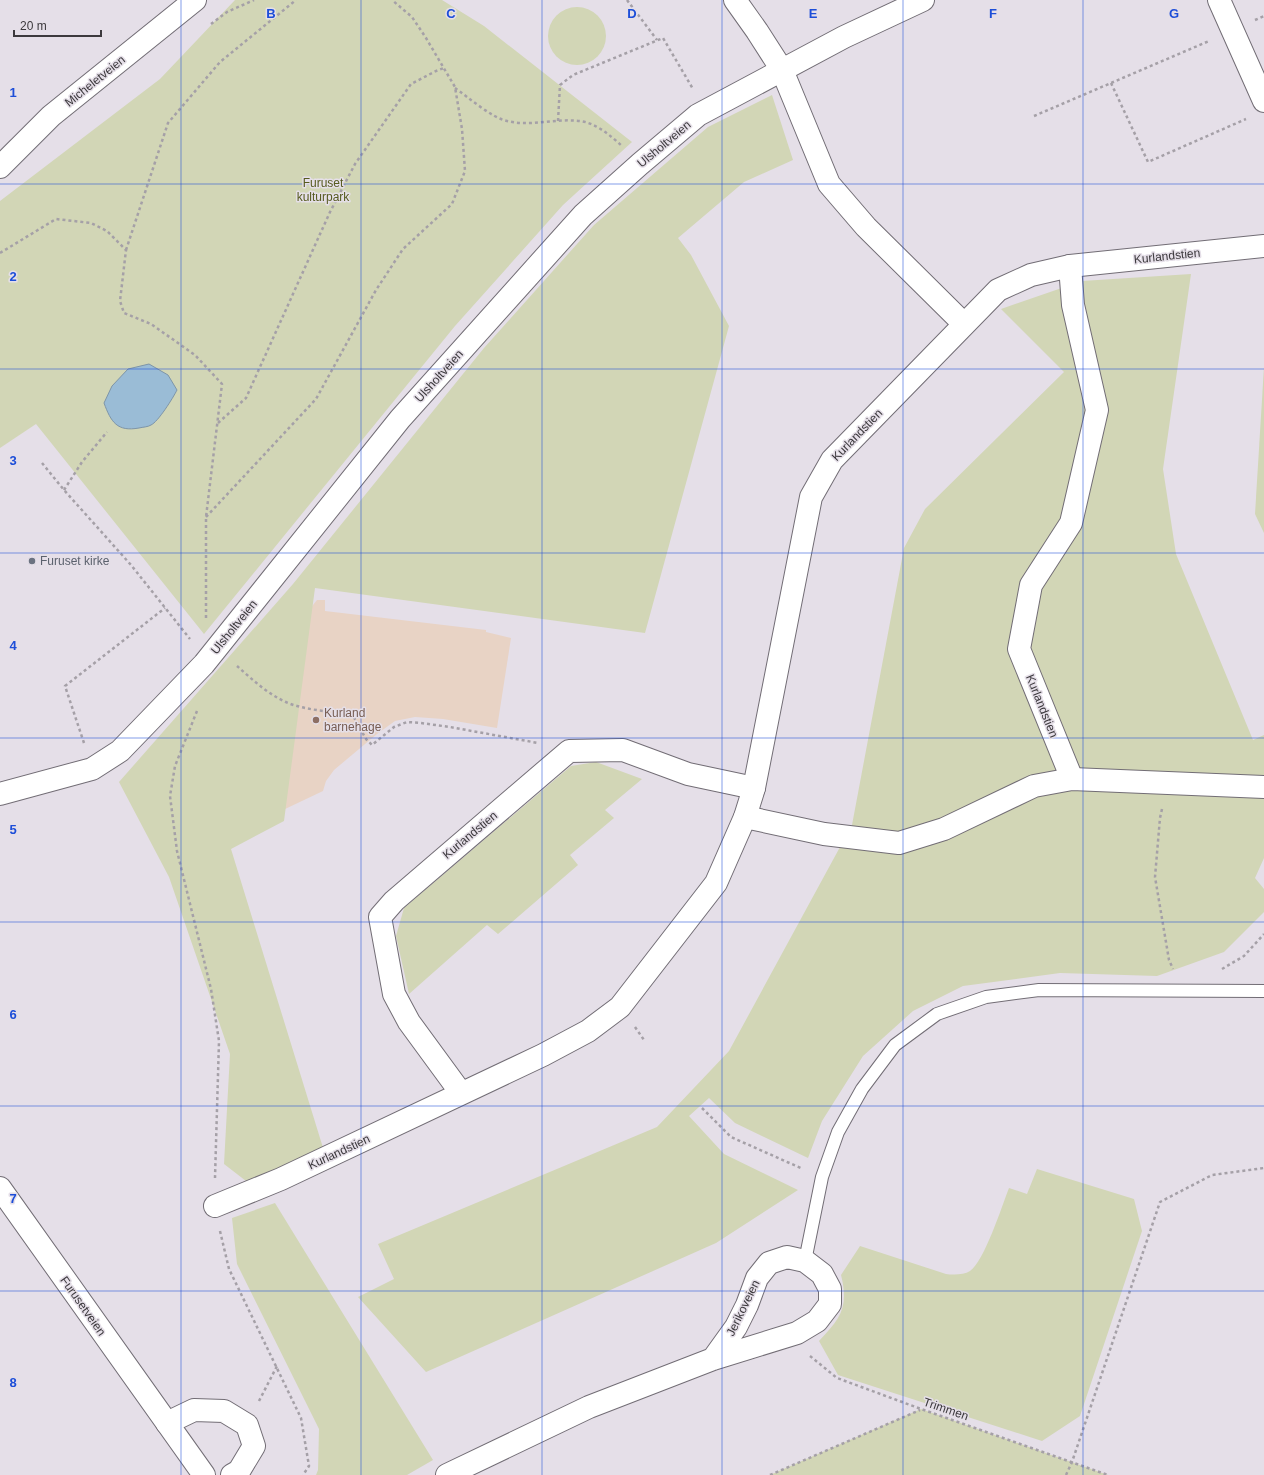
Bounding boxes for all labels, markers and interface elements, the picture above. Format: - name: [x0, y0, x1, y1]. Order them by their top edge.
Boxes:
- text: B: [266, 6, 276, 21]
- text: C: [446, 6, 456, 21]
- text: D: [627, 6, 637, 21]
- text: E: [809, 6, 818, 21]
- text: F: [989, 6, 997, 21]
- text: G: [1169, 6, 1179, 21]
- scale bar: [14, 12, 101, 38]
- text: 20 m: [20, 19, 47, 33]
- street label: Micheletveien: [62, 52, 128, 110]
- text: 1: [9, 85, 17, 100]
- street label: Ulsholtveien: [634, 118, 694, 170]
- park label: Furuset kulturpark: [297, 176, 350, 204]
- street label: Kurlandstien: [1133, 246, 1201, 266]
- text: 2: [9, 269, 17, 284]
- street label: Ulsholtveien: [412, 347, 466, 405]
- street label: Kurlandstien: [829, 406, 885, 464]
- text: 3: [9, 453, 17, 468]
- place label: Furuset kirke: [40, 554, 110, 568]
- marker: Furuset kirke: [27, 556, 37, 566]
- street label: Ulsholtveien: [208, 597, 260, 657]
- text: 4: [9, 638, 17, 653]
- street label: Kurlandstien: [1023, 672, 1061, 740]
- place label: Kurland barnehage: [324, 706, 382, 734]
- marker: Kurland barnehage: [311, 715, 321, 725]
- street label: Kurlandstien: [440, 808, 500, 862]
- text: 5: [9, 822, 17, 837]
- text: 6: [9, 1007, 17, 1022]
- street label: Kurlandstien: [306, 1132, 372, 1172]
- text: 7: [9, 1191, 17, 1206]
- street label: Furusetveien: [57, 1274, 109, 1338]
- street label: Jerikoveien: [723, 1278, 763, 1338]
- text: 8: [9, 1375, 17, 1390]
- street label: Trimmen: [922, 1395, 970, 1423]

